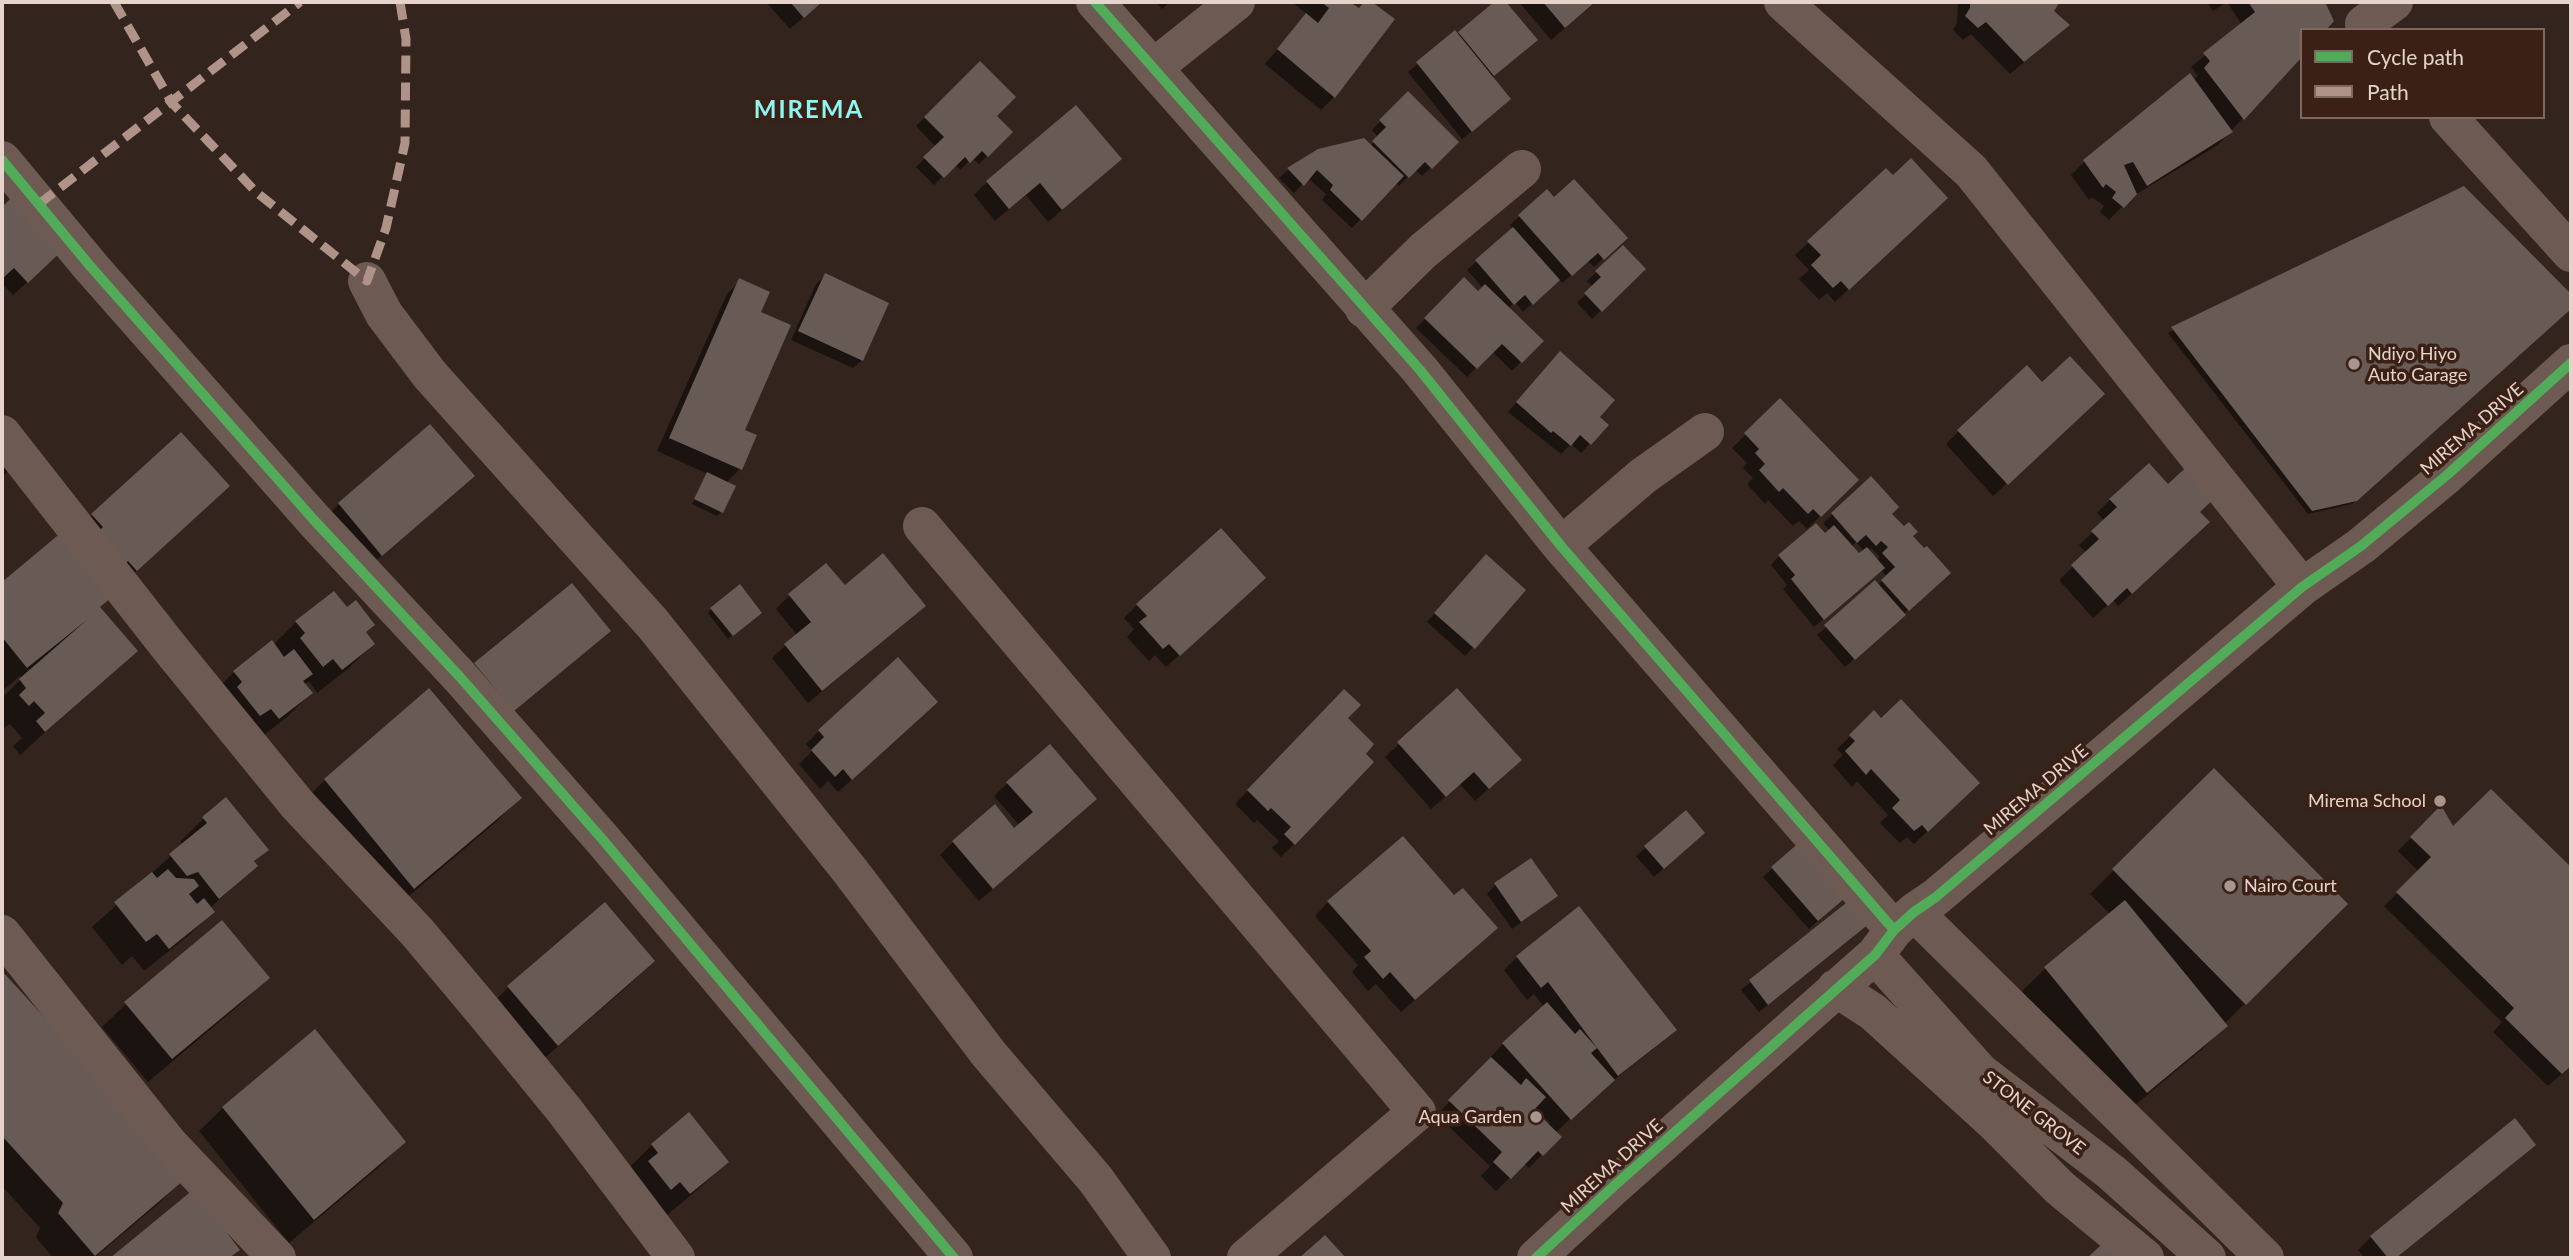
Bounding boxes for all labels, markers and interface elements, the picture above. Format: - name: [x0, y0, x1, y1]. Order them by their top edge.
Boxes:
- legend: [2300, 28, 2545, 119]
- text: Cycle path: [2367, 44, 2464, 69]
- text: Path: [2367, 79, 2409, 104]
- district label: MIREMA: [755, 96, 863, 124]
- place label: Ndiyo Hiyo Auto Garage: [2368, 343, 2467, 386]
- marker: Ndiyo Hiyo Auto Garage: [2346, 356, 2362, 372]
- street label: MIREMA DRIVE: [2416, 378, 2528, 480]
- street label: MIREMA DRIVE: [1979, 740, 2093, 840]
- place label: Mirema School: [2308, 790, 2426, 812]
- marker: Mirema School: [2432, 793, 2448, 809]
- place label: Nairo Court: [2244, 875, 2337, 897]
- marker: Nairo Court: [2222, 878, 2238, 894]
- street label: STONE GROVE: [1979, 1066, 2089, 1160]
- place label: Aqua Garden: [1418, 1106, 1522, 1128]
- marker: Aqua Garden: [1528, 1109, 1544, 1125]
- street label: MIREMA DRIVE: [1557, 1115, 1667, 1217]

